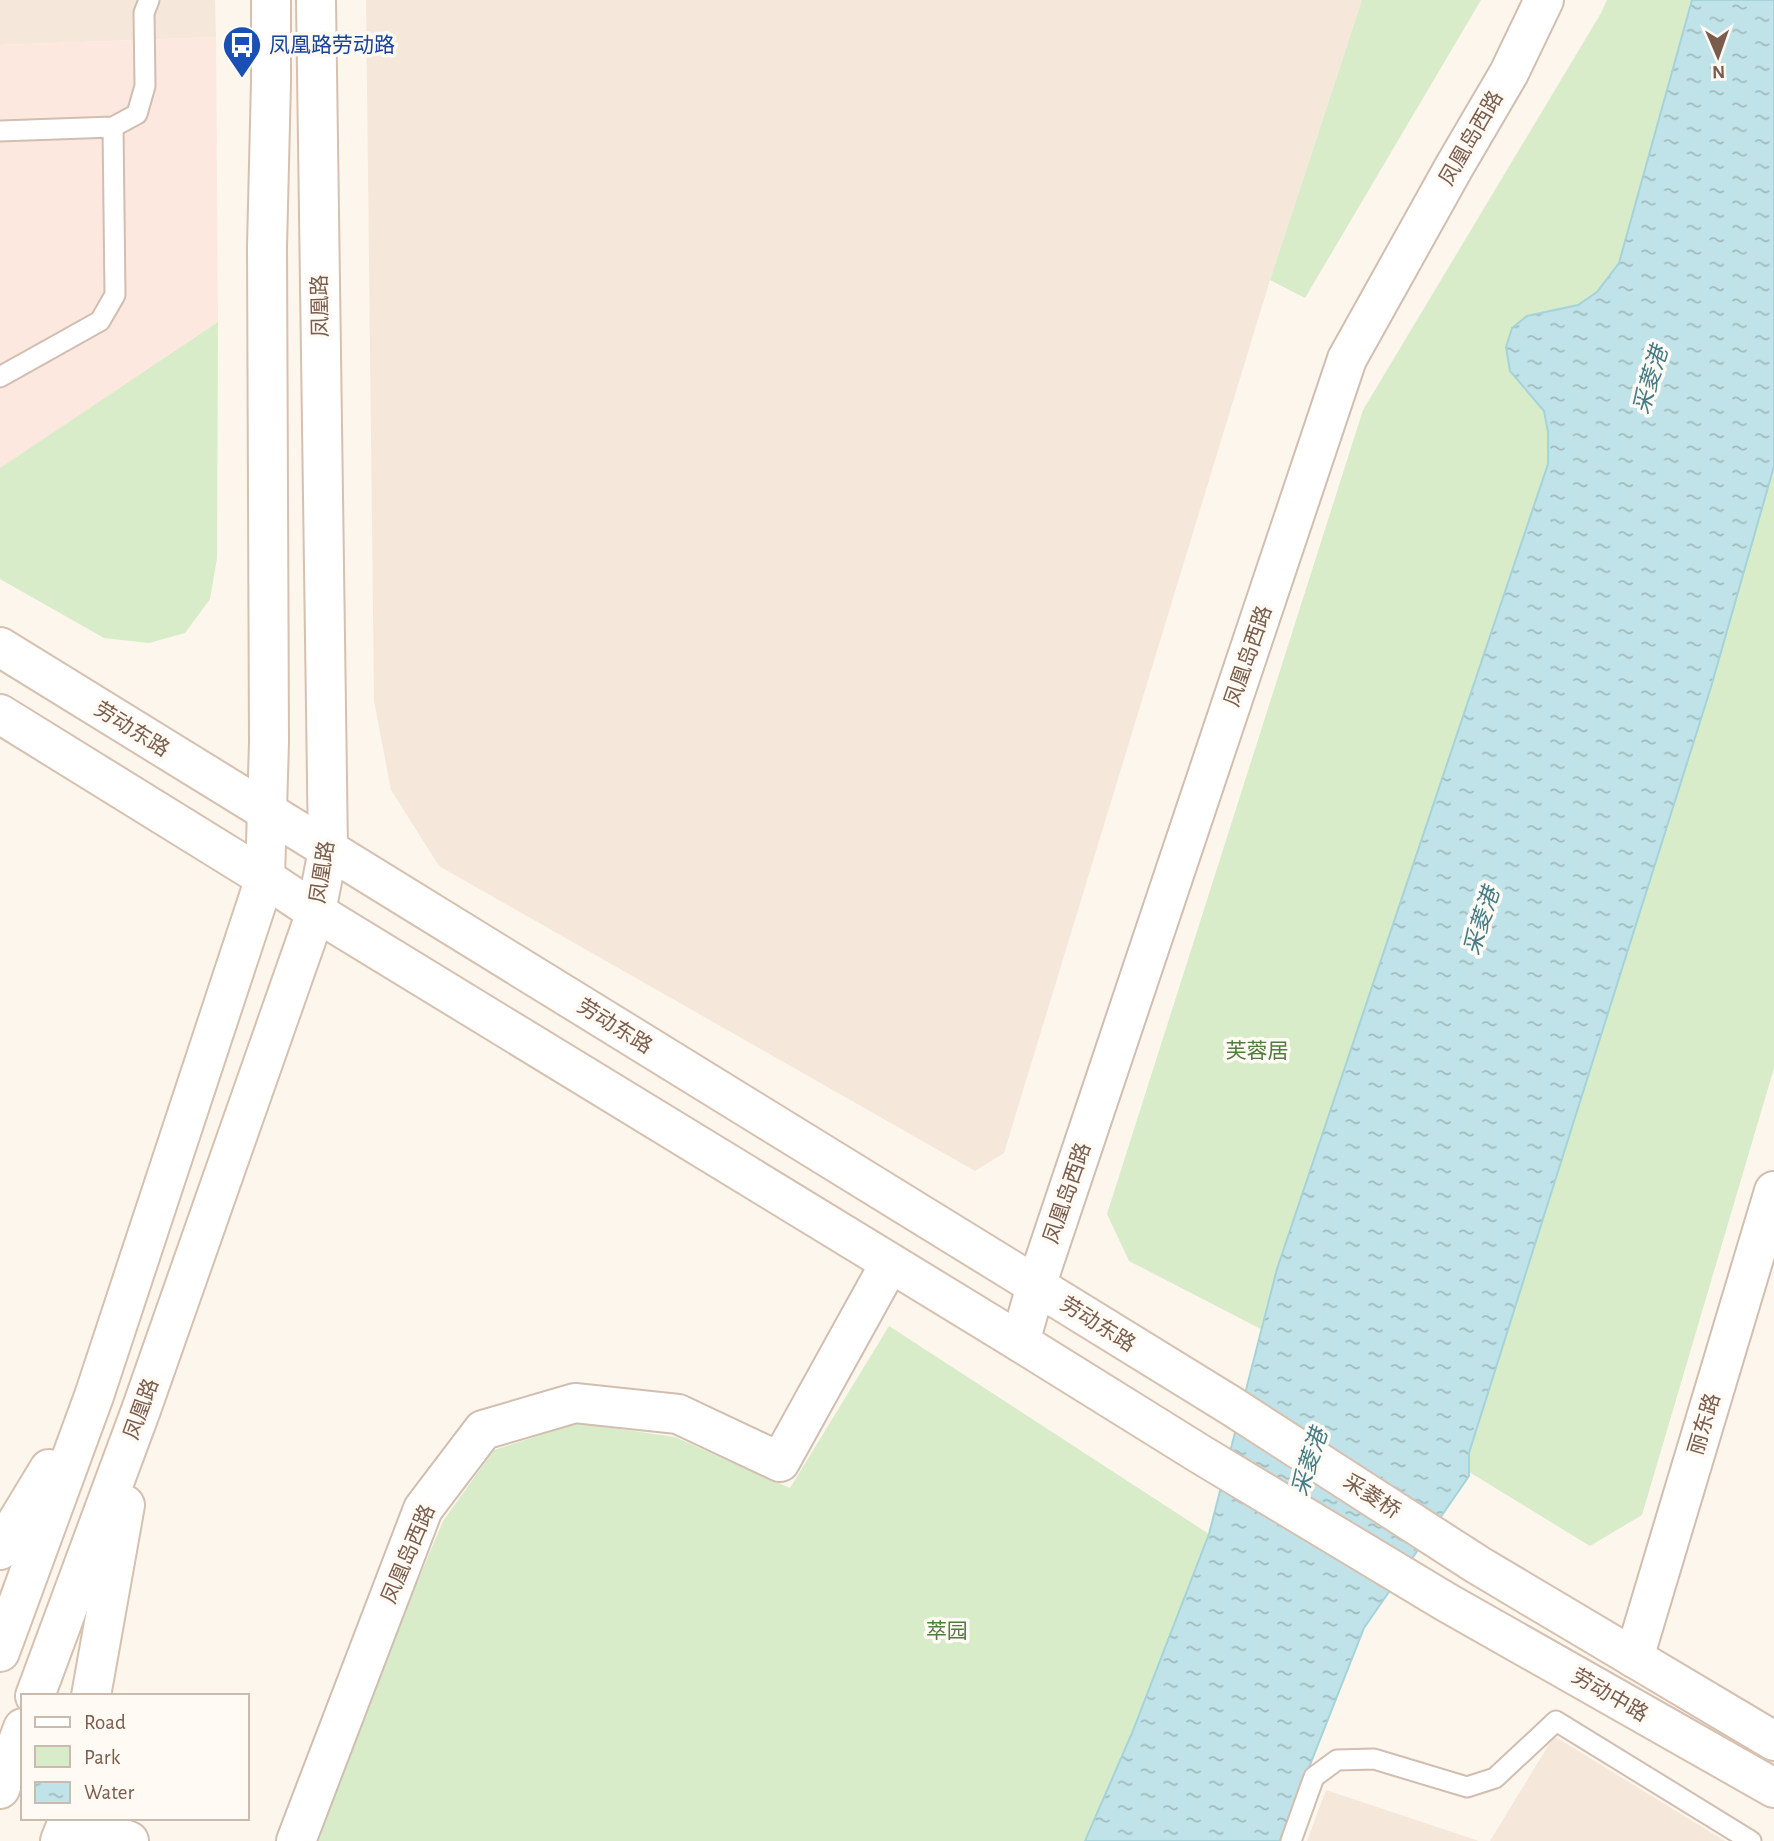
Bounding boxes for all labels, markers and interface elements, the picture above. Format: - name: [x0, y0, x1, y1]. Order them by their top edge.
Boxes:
- north arrow: [1683, 21, 1753, 91]
- bus stop icon: 凤凰路劳动路: [221, 24, 263, 79]
- place label: 凤凰路劳动路: [269, 34, 395, 56]
- text: N: [1712, 62, 1725, 81]
- street label: 凤凰岛西路: [1435, 87, 1507, 189]
- street label: 凤凰路: [308, 274, 332, 338]
- water label: 采菱港: [1628, 341, 1673, 417]
- street label: 凤凰岛西路: [1221, 603, 1275, 709]
- street label: 劳动东路: [91, 697, 173, 761]
- street label: 凤凰路: [306, 839, 338, 905]
- water label: 采菱港: [1459, 882, 1505, 958]
- street label: 劳动东路: [574, 994, 656, 1058]
- park label: 芙蓉居: [1226, 1040, 1289, 1062]
- street label: 凤凰岛西路: [1040, 1140, 1094, 1246]
- street label: 劳动东路: [1057, 1292, 1139, 1356]
- street label: 凤凰路: [120, 1376, 162, 1442]
- street label: 丽东路: [1684, 1391, 1724, 1457]
- water label: 采菱港: [1287, 1423, 1333, 1499]
- street label: 采菱桥: [1340, 1470, 1404, 1522]
- street label: 凤凰岛西路: [377, 1501, 439, 1607]
- park label: 萃园: [926, 1620, 968, 1642]
- street label: 劳动中路: [1568, 1664, 1652, 1726]
- legend: [21, 1694, 248, 1820]
- text: Road: [84, 1712, 126, 1733]
- text: Park: [84, 1747, 121, 1768]
- text: Water: [84, 1782, 134, 1803]

